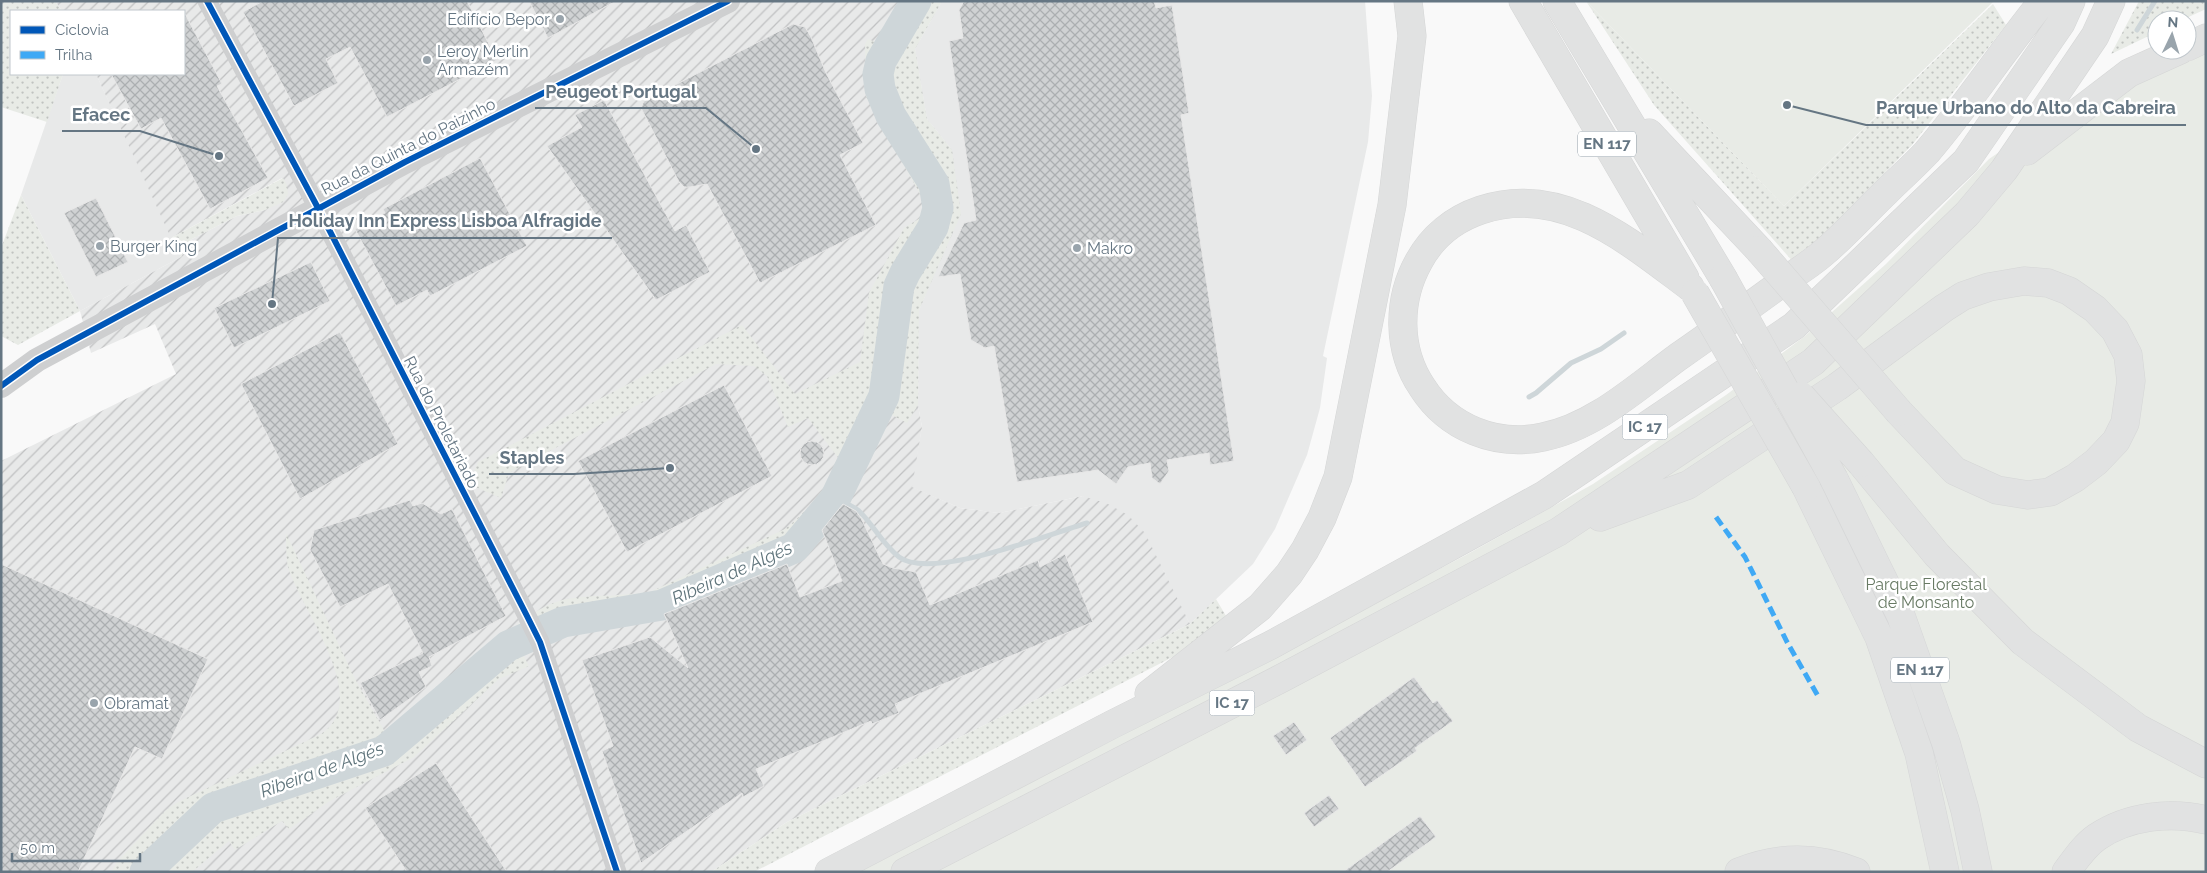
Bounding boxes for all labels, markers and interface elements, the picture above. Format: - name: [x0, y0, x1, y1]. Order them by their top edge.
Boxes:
- legend: [10, 10, 185, 75]
- place label: Edifício Bepor: [447, 10, 550, 29]
- north arrow: [2147, 10, 2197, 60]
- marker: Edifício Bepor: [554, 13, 566, 25]
- text: N: [2167, 14, 2179, 30]
- text: Ciclovia: [55, 21, 109, 39]
- place label: Leroy Merlin Armazém: [437, 42, 529, 79]
- text: Trilha: [55, 46, 92, 64]
- marker: Leroy Merlin Armazém: [421, 54, 433, 66]
- callout: Peugeot Portugal: [535, 75, 706, 108]
- text: Peugeot Portugal: [545, 81, 697, 102]
- callout: Parque Urbano do Alto da Cabreira: [1866, 92, 2186, 125]
- street label: Rua da Quinta do Paizinho: [318, 94, 498, 199]
- text: Parque Urbano do Alto da Cabreira: [1876, 97, 2176, 118]
- callout: Efacec: [62, 98, 140, 131]
- text: Efacec: [72, 104, 130, 125]
- road number: EN 117: [1578, 132, 1636, 156]
- callout: Holiday Inn Express Lisboa Alfragide: [278, 205, 612, 238]
- text: Holiday Inn Express Lisboa Alfragide: [289, 210, 602, 231]
- place label: Burger King: [110, 237, 197, 256]
- place label: Makro: [1087, 239, 1133, 258]
- marker: Burger King: [94, 240, 106, 252]
- marker: Makro: [1071, 242, 1083, 254]
- street label: Rua do Proletariado: [400, 353, 483, 492]
- road number: IC 17: [1622, 414, 1668, 440]
- callout: Staples: [489, 441, 574, 474]
- text: Staples: [500, 447, 565, 468]
- water label: Ribeira de Algés: [668, 536, 796, 609]
- park label: Parque Florestal de Monsanto: [1865, 575, 1987, 612]
- road number: EN 117: [1891, 658, 1949, 682]
- road number: IC 17: [1210, 690, 1254, 716]
- place label: Obramat: [104, 694, 170, 713]
- marker: Obramat: [88, 697, 100, 709]
- water label: Ribeira de Algés: [257, 737, 387, 802]
- scale bar: [12, 830, 140, 862]
- text: 50 m: [20, 839, 55, 857]

